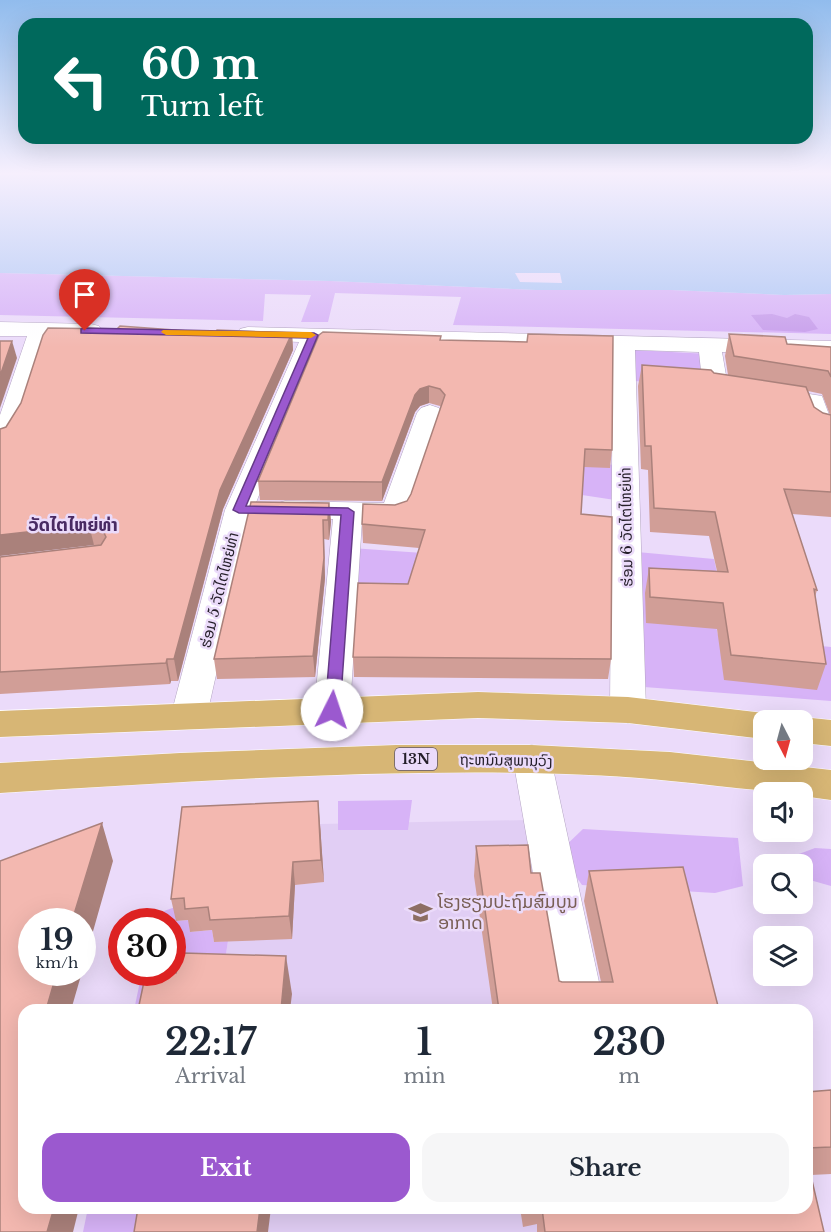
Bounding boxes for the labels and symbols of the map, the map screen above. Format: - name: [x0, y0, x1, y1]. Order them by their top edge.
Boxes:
- pin: [59, 269, 110, 331]
- street label: ຮ່ອມ 6 ວັດໄຕໄຫຍ່ທ່າ: [615, 467, 637, 587]
- district label: ວັດໄຕໄຫຍ່ທ່າ: [28, 514, 118, 536]
- street label: ຮ່ອມ 5 ວັດໄຕໄຫຍ່ທ່າ: [195, 530, 243, 650]
- position arrow: [300, 678, 364, 742]
- north arrow: [753, 710, 813, 770]
- road number: 13N: [395, 748, 437, 770]
- street label: ຖະຫນົນສຸພານຸວົງ: [459, 750, 553, 771]
- place label: ໂຮງຮຽນປະຖົມສົມບູນ ອາກາດ: [437, 891, 578, 934]
- school or university icon: ໂຮງຮຽນປະຖົມສົມບູນ ອາກາດ: [407, 899, 433, 925]
- speed limit sign: 30: [108, 908, 186, 986]

